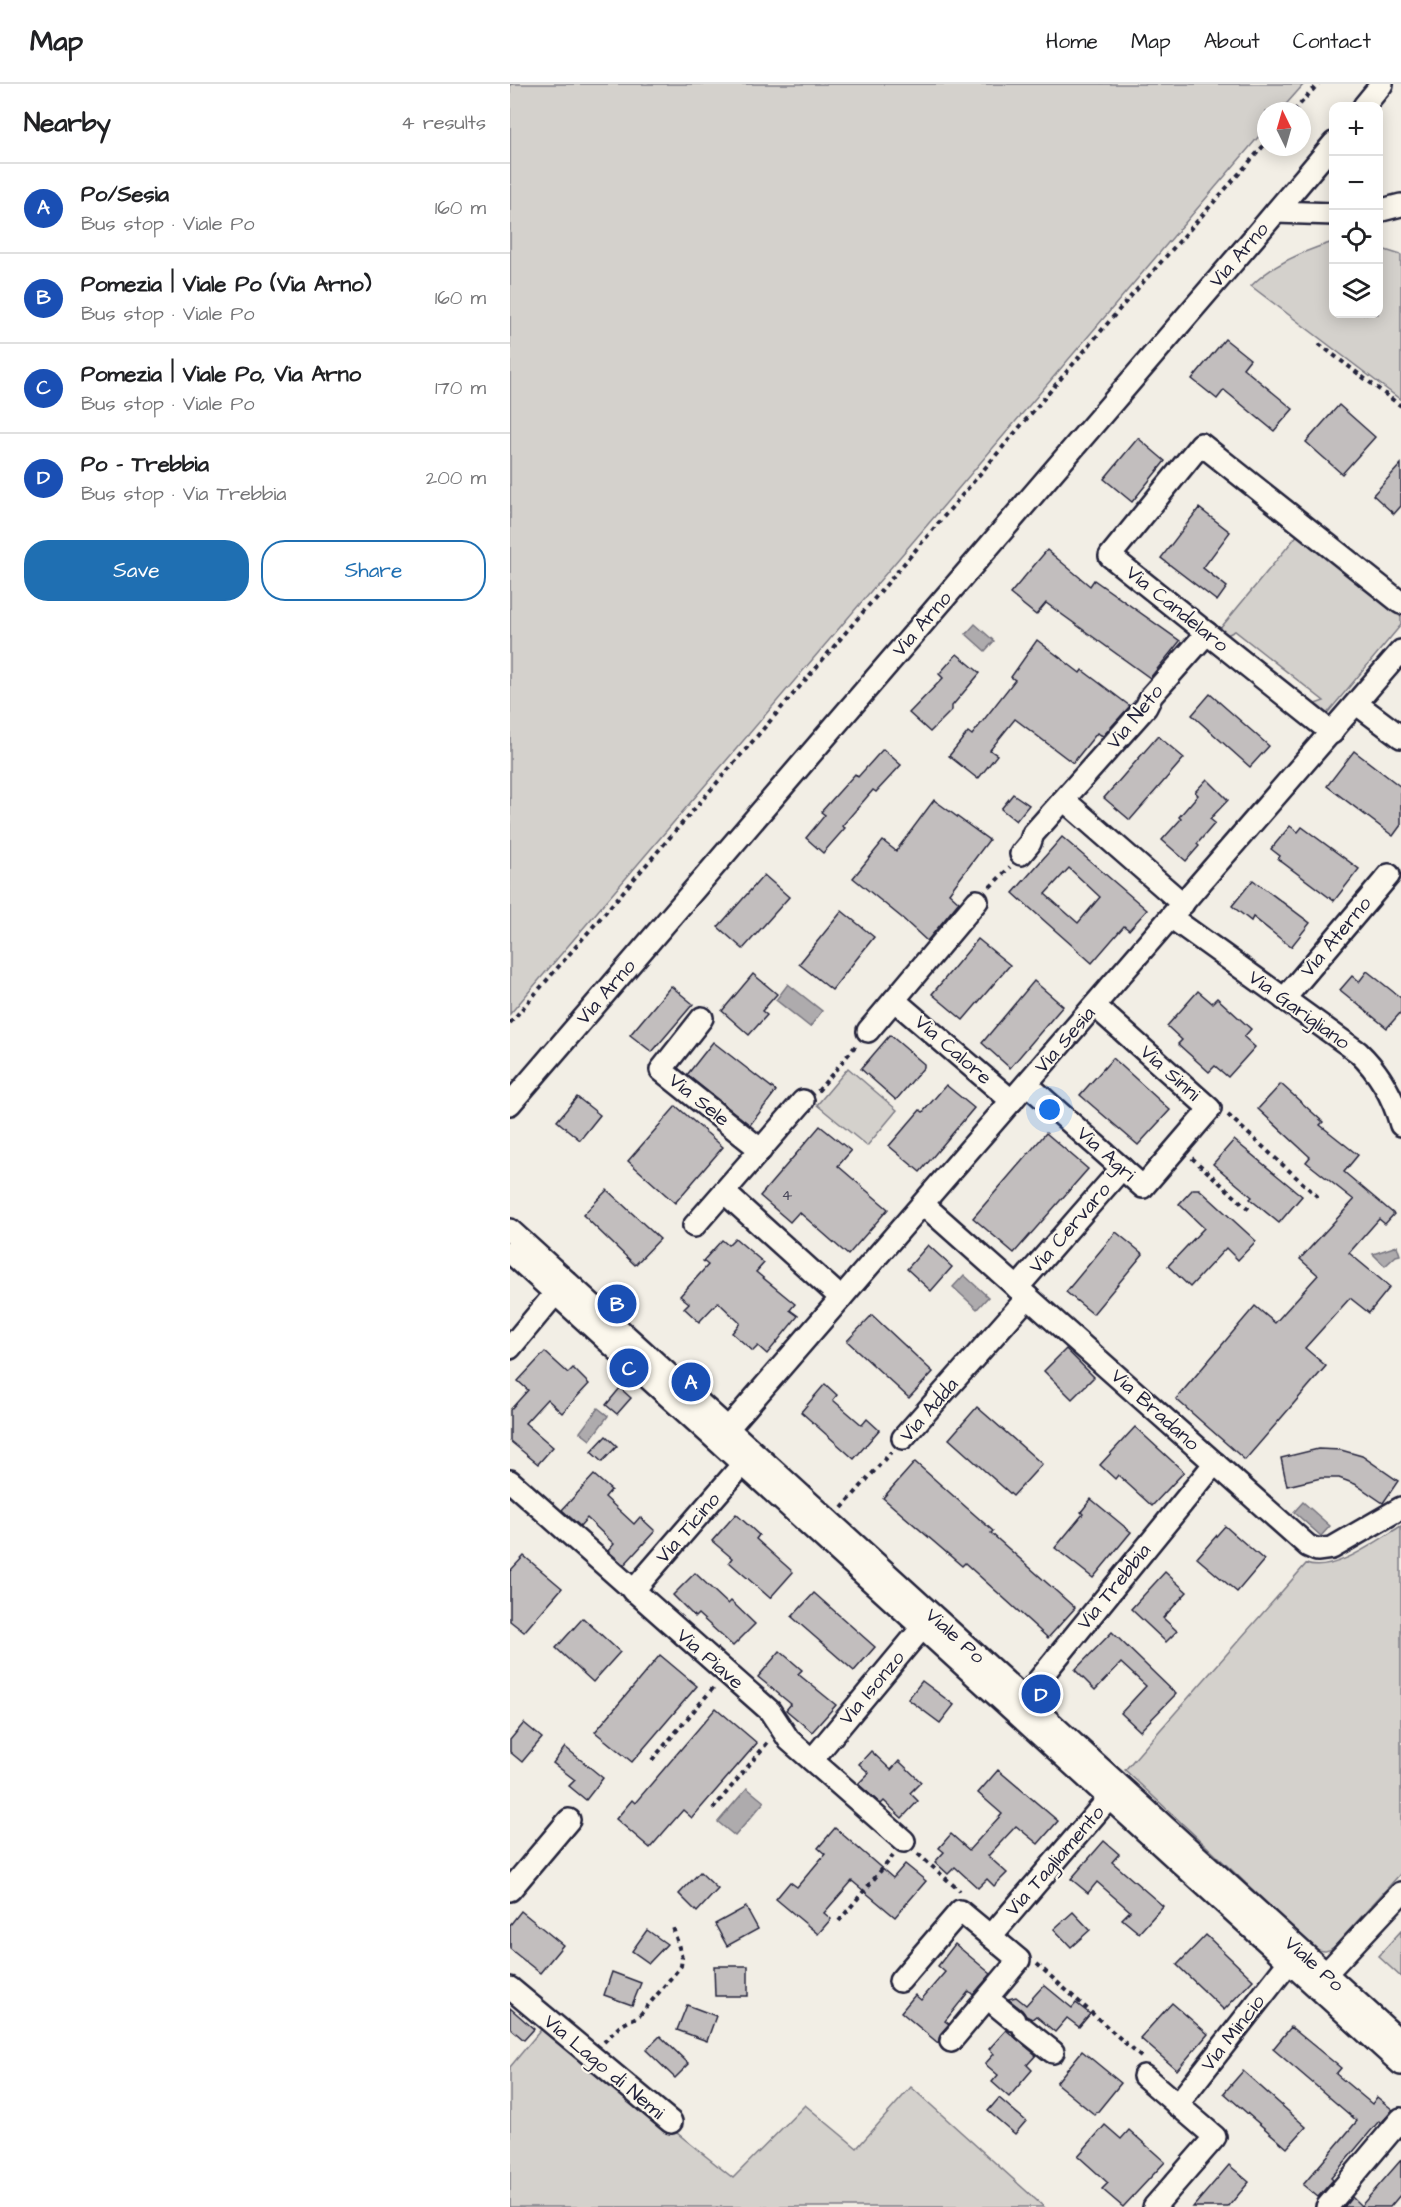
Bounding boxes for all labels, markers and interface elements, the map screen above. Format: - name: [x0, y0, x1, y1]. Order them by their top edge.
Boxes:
- text: Map: [30, 22, 83, 61]
- text: Home: [1046, 27, 1098, 56]
- text: Map: [1131, 27, 1171, 56]
- text: About: [1204, 27, 1260, 56]
- text: Contact: [1293, 27, 1371, 56]
- north arrow: [1257, 102, 1311, 156]
- map controls: [1329, 102, 1383, 318]
- button: +: [1329, 102, 1383, 156]
- text: Nearby: [24, 105, 111, 141]
- text: 4 results: [401, 109, 486, 137]
- button: −: [1329, 156, 1383, 210]
- text: Po/Sesia: [81, 179, 169, 210]
- text: A: [37, 194, 50, 222]
- text: 160 m: [435, 194, 486, 222]
- text: Bus stop · Viale Po: [81, 210, 254, 238]
- button: locate: [1329, 210, 1383, 264]
- street label: Via Arno: [1203, 216, 1275, 294]
- button: layers: [1329, 264, 1383, 318]
- text: Pomezia | Viale Po (Via Arno): [81, 269, 371, 300]
- text: B: [36, 284, 51, 312]
- text: 160 m: [435, 284, 486, 312]
- text: Bus stop · Viale Po: [81, 300, 254, 328]
- text: Pomezia | Viale Po, Via Arno: [81, 359, 361, 390]
- text: C: [36, 374, 51, 402]
- text: 170 m: [435, 374, 486, 402]
- text: Bus stop · Viale Po: [81, 390, 254, 418]
- text: Po - Trebbia: [81, 449, 209, 480]
- text: D: [37, 464, 50, 492]
- text: 200 m: [426, 464, 486, 492]
- text: Bus stop · Via Trebbia: [81, 480, 287, 508]
- button: Save: [24, 540, 249, 601]
- button: Share: [261, 540, 486, 601]
- street label: Via Candelaro: [1120, 559, 1234, 659]
- street label: Via Arno: [886, 585, 958, 663]
- street label: Via Neto: [1100, 678, 1170, 756]
- street label: Via Aterno: [1294, 891, 1378, 983]
- street label: Via Arno: [570, 953, 642, 1031]
- street label: Via Garigliano: [1242, 963, 1356, 1057]
- street label: Via Sesia: [1028, 1000, 1102, 1080]
- street label: Via Calore: [908, 1008, 998, 1092]
- street label: Via Sinni: [1134, 1038, 1206, 1108]
- street label: Via Sele: [662, 1067, 736, 1133]
- your location: [1035, 1095, 1064, 1124]
- street label: Via Agri: [1070, 1120, 1142, 1189]
- street label: Via Cervaro: [1022, 1176, 1118, 1280]
- house number: 4: [782, 1184, 793, 1206]
- pin: B: [598, 1282, 636, 1326]
- pin: C: [610, 1346, 648, 1390]
- pin: A: [672, 1360, 711, 1404]
- street label: Via Bradano: [1104, 1363, 1206, 1457]
- street label: Via Adda: [893, 1372, 965, 1448]
- street label: Via Ticino: [649, 1486, 727, 1570]
- street label: Via Trebbia: [1070, 1538, 1158, 1636]
- street label: Viale Po: [919, 1602, 991, 1670]
- street label: Via Piave: [670, 1622, 750, 1696]
- street label: Via Isonzo: [833, 1645, 911, 1731]
- pin: D: [1022, 1672, 1060, 1716]
- street label: Via Tagliamento: [999, 1799, 1112, 1923]
- street label: Viale Po: [1278, 1930, 1350, 1998]
- street label: Via Mincio: [1194, 1989, 1272, 2077]
- street label: Via Lago di Nemi: [537, 2008, 671, 2127]

